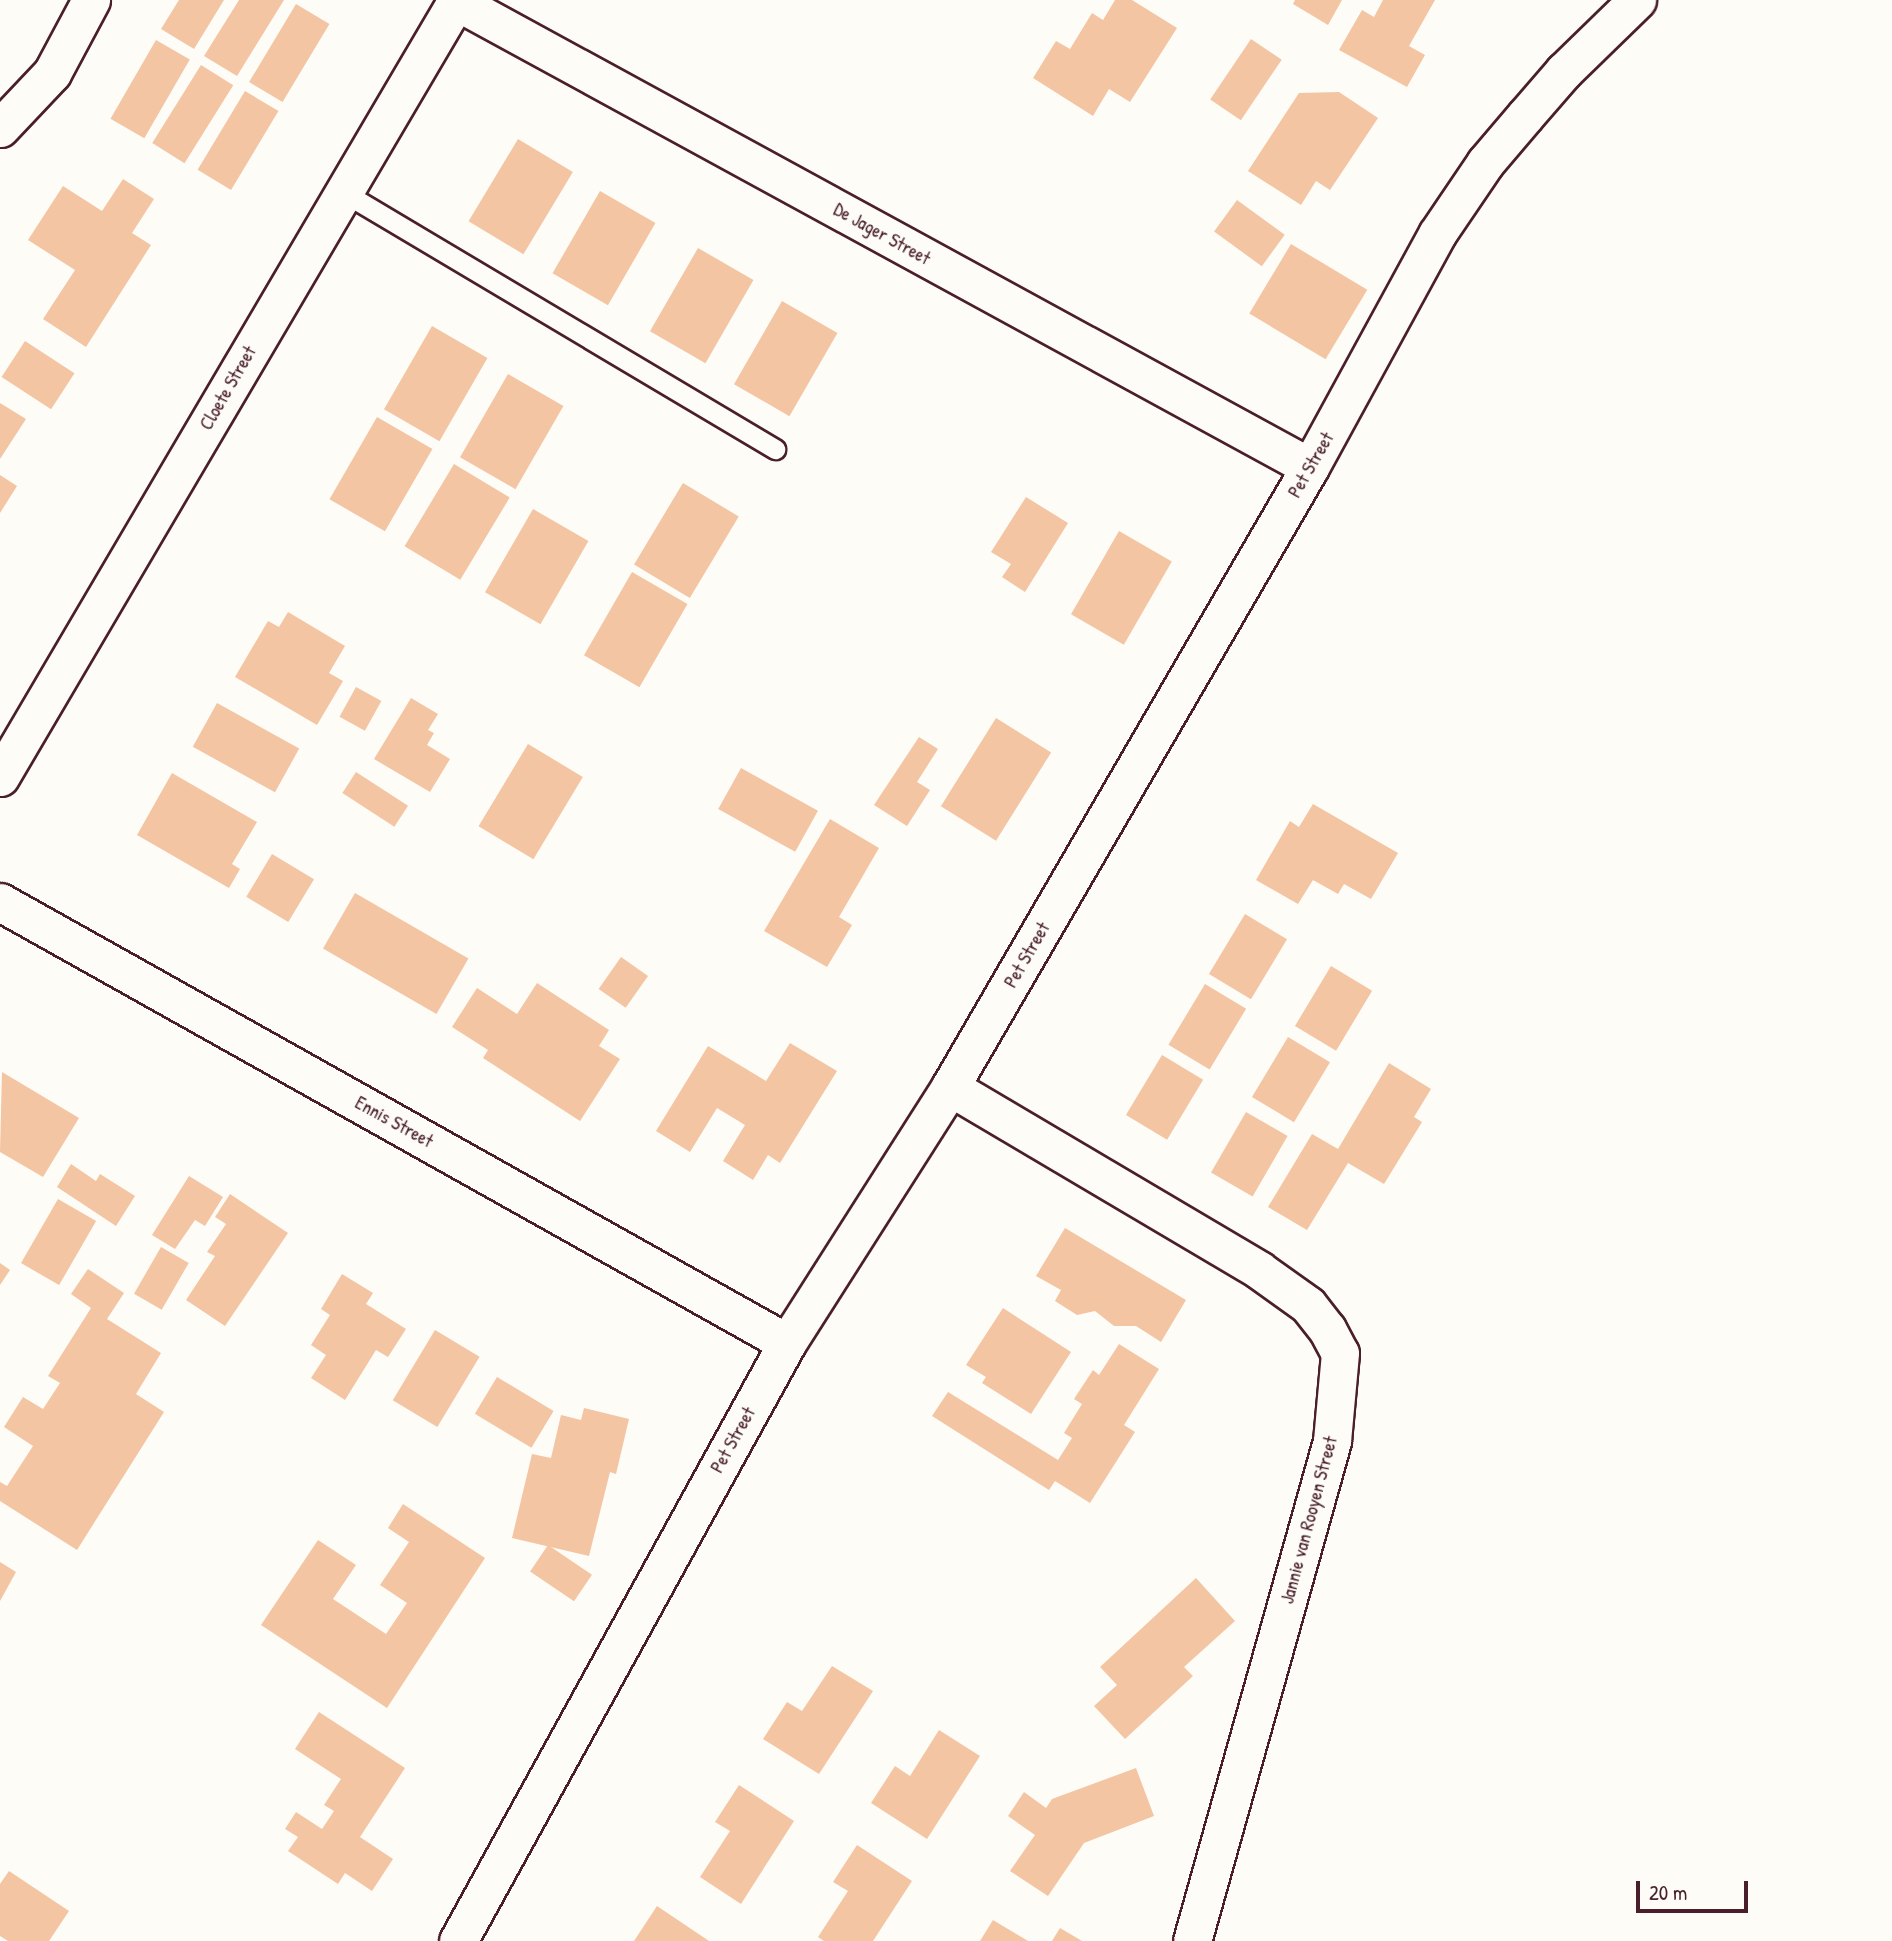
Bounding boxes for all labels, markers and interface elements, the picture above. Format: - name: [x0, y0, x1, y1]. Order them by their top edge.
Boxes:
- street label: De Jager Street: [830, 198, 934, 270]
- street label: Cloete Street: [195, 342, 261, 434]
- street label: Pet Street: [1283, 428, 1339, 502]
- street label: Pet Street: [999, 918, 1055, 992]
- street label: Ennis Street: [351, 1091, 437, 1153]
- street label: Pet Street: [706, 1403, 760, 1477]
- street label: Jannie van Rooyen Street: [1276, 1434, 1342, 1606]
- scale bar: [1640, 1868, 1752, 1912]
- text: 20 m: [1649, 1878, 1687, 1907]

